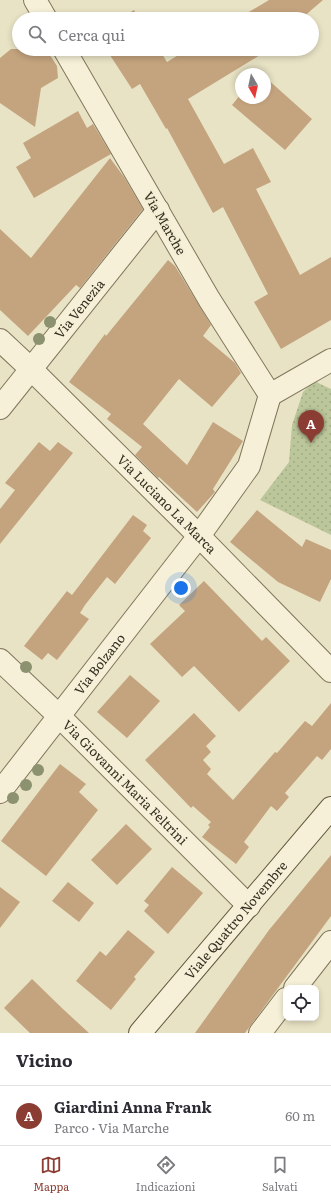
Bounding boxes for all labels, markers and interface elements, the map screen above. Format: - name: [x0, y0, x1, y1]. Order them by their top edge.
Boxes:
- search box: [12, 12, 319, 56]
- icon: search: [26, 23, 48, 45]
- text: Cerca qui: [58, 23, 125, 46]
- north arrow: [235, 68, 271, 104]
- street label: Via Marche: [140, 187, 191, 258]
- street label: Via Venezia: [49, 275, 108, 342]
- pin: A: [298, 410, 324, 443]
- street label: Via Luciano La Marca: [113, 450, 221, 558]
- your location: [171, 578, 191, 598]
- street label: Via Bolzano: [69, 629, 129, 699]
- street label: Via Giovanni Maria Feltrini: [59, 715, 193, 849]
- street label: Viale Quattro Novembre: [180, 856, 291, 983]
- map controls: [283, 985, 319, 1021]
- button: locate: [283, 985, 319, 1021]
- text: Vicino: [16, 1047, 73, 1072]
- text: Giardini Anna Frank: [54, 1095, 212, 1118]
- text: A: [24, 1106, 34, 1125]
- text: 60 m: [285, 1106, 315, 1125]
- text: Parco · Via Marche: [54, 1118, 169, 1137]
- tab: Mappa: [33, 1154, 69, 1194]
- tab: Indicazioni: [136, 1154, 196, 1194]
- tab: Salvati: [262, 1154, 298, 1194]

